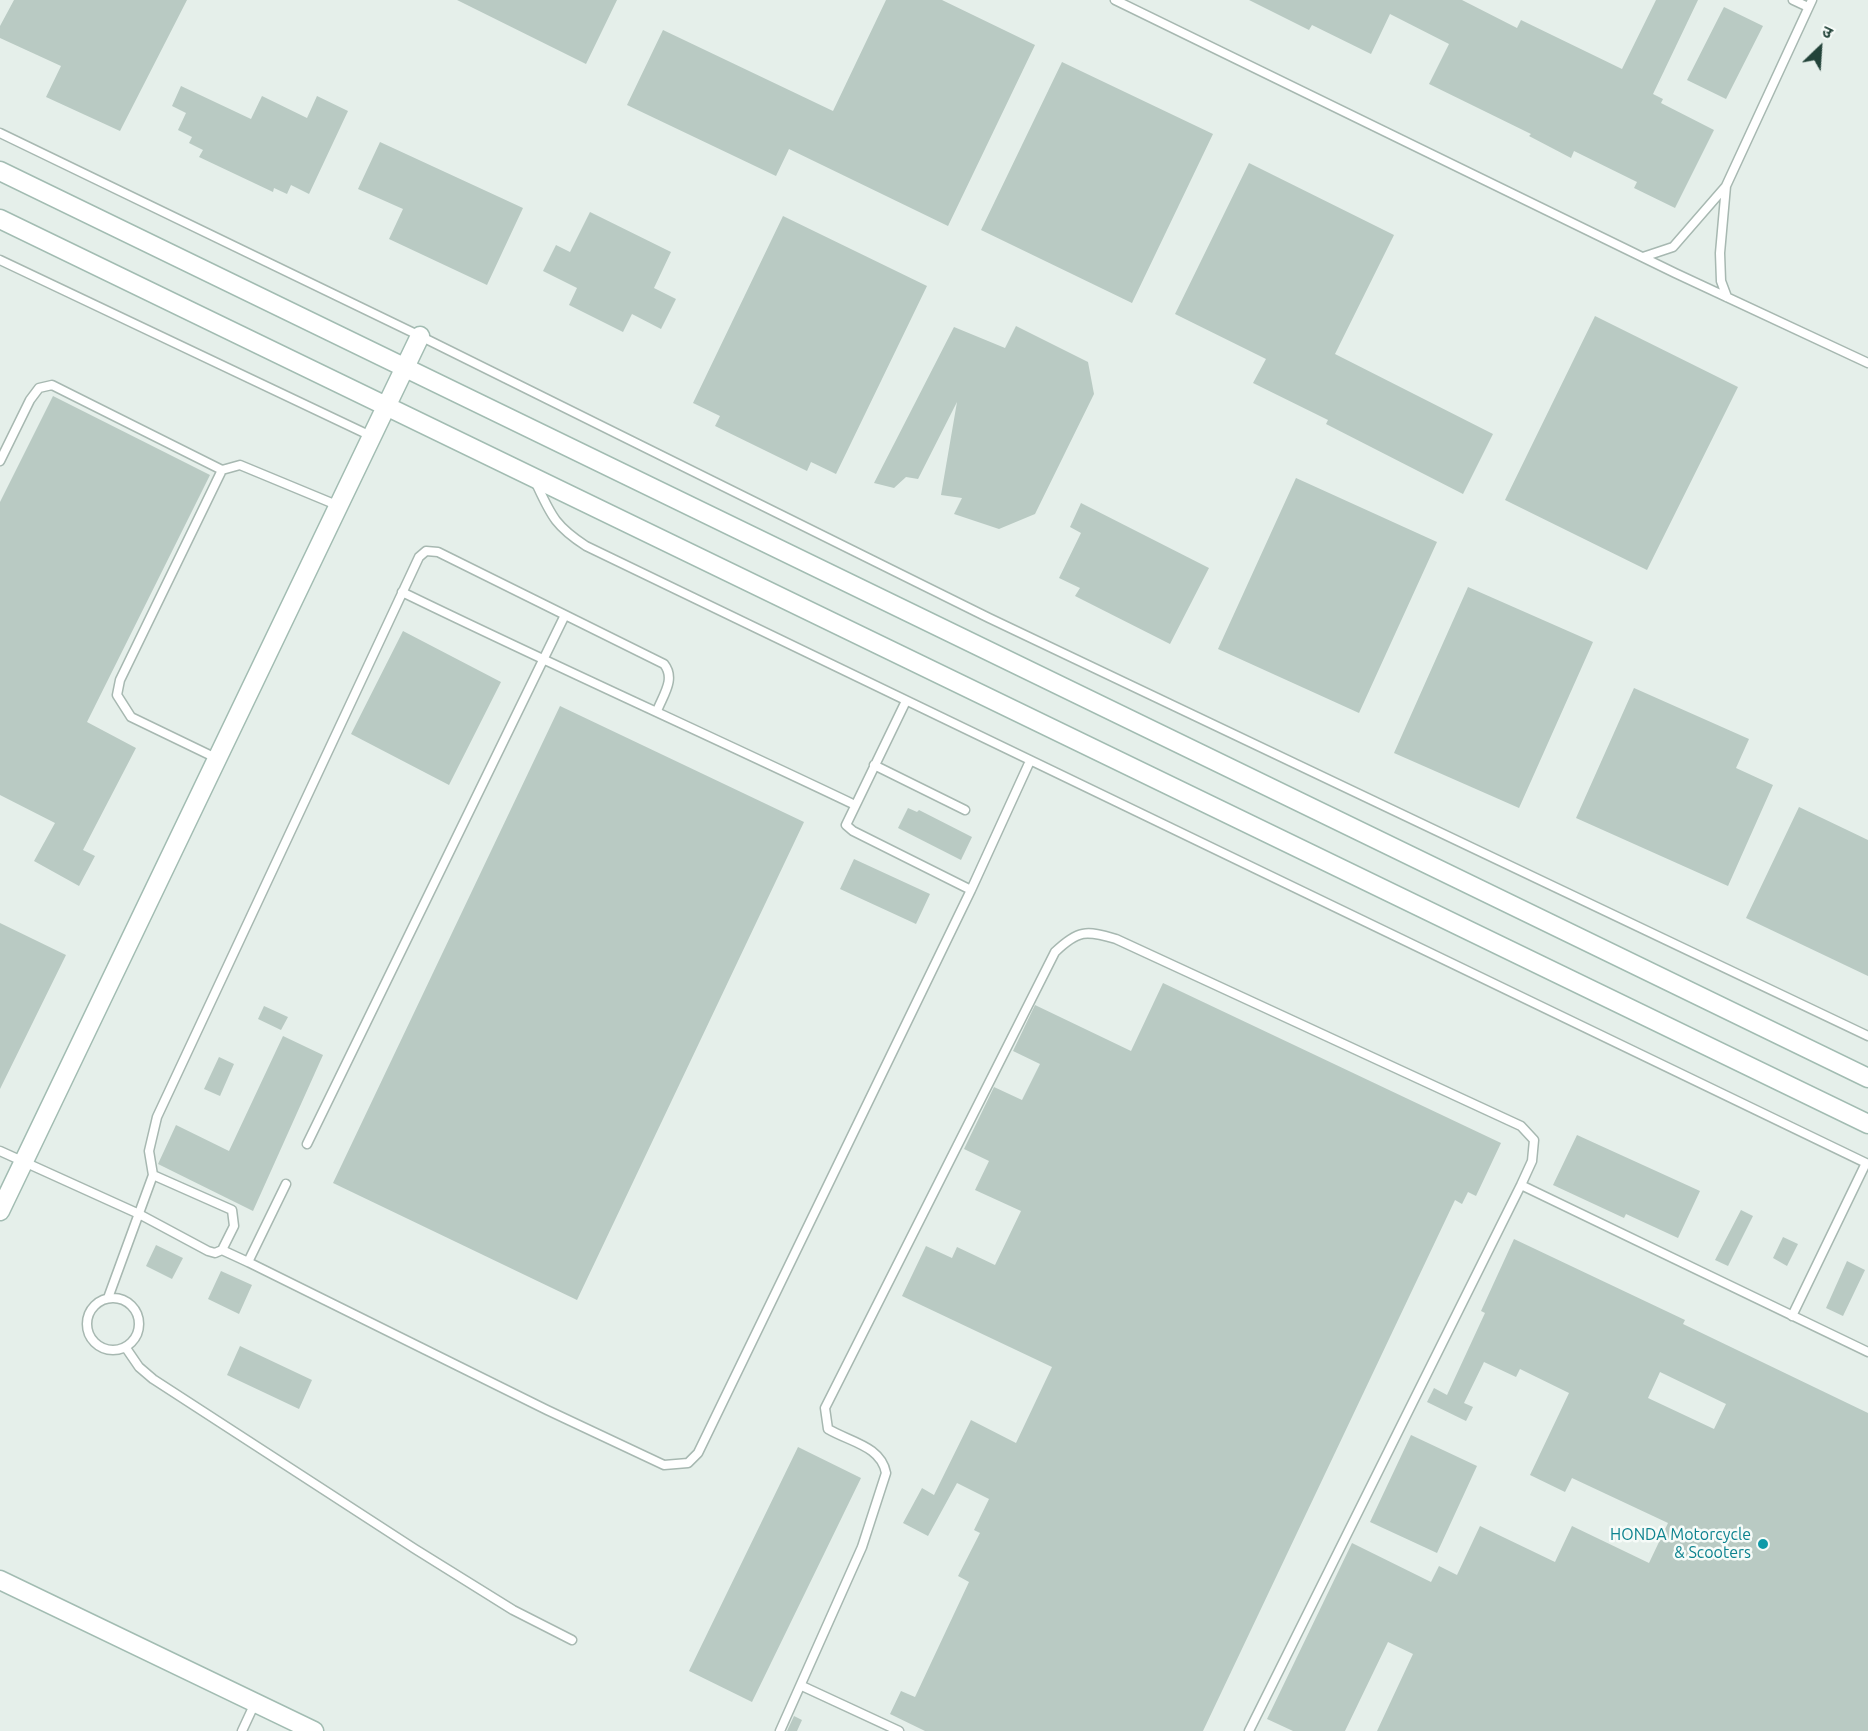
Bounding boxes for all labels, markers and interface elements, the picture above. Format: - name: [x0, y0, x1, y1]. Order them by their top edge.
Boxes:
- north arrow: [1790, 18, 1850, 78]
- text: उ: [1820, 22, 1836, 42]
- place label: HONDA Motorcycle & Scooters: [1610, 1525, 1751, 1563]
- marker: HONDA Motorcycle & Scooters: [1756, 1537, 1770, 1551]

